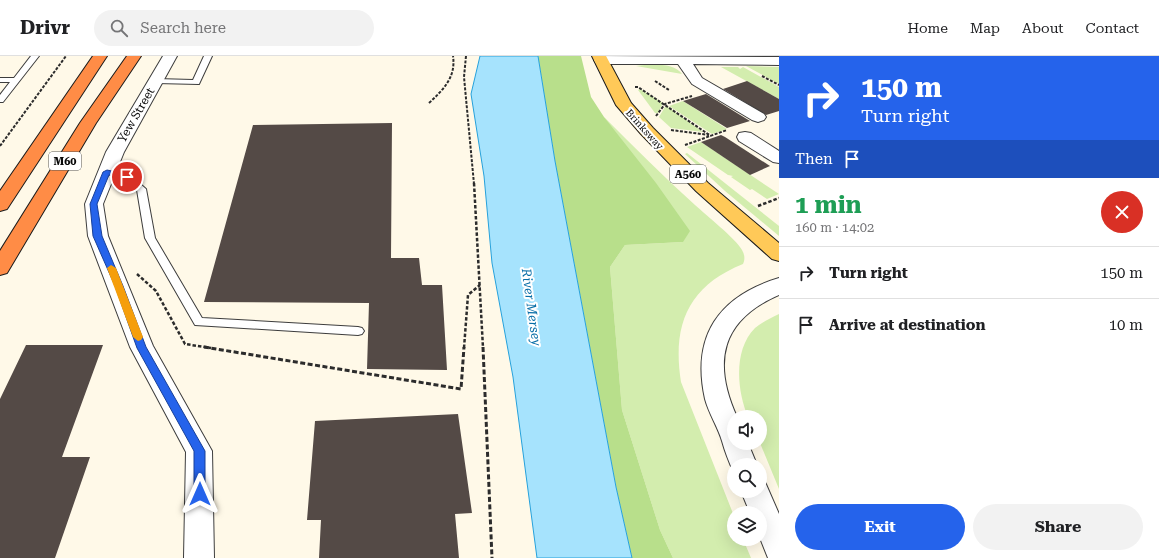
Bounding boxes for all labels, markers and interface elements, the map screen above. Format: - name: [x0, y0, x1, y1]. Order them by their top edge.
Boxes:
- search box: [94, 10, 374, 46]
- text: Drivr: [20, 16, 70, 39]
- icon: search: [108, 17, 130, 39]
- text: Search here: [140, 19, 226, 37]
- text: Home: [907, 20, 948, 36]
- text: Map: [970, 20, 1000, 36]
- text: About: [1022, 20, 1064, 36]
- text: Contact: [1086, 20, 1139, 36]
- text: 150 m: [861, 71, 942, 104]
- icon: right: [795, 72, 847, 124]
- street label: Yew Street: [115, 85, 158, 145]
- text: Turn right: [861, 105, 949, 126]
- street label: Brinksway: [624, 107, 666, 152]
- icon: arrive: [841, 148, 863, 170]
- text: Then: [795, 150, 833, 168]
- road number: M60: [49, 152, 81, 170]
- pin: [110, 160, 144, 194]
- road number: A560: [670, 165, 706, 183]
- icon: arrive: [116, 166, 138, 188]
- text: 1 min: [795, 191, 862, 219]
- button: close: [1101, 191, 1143, 233]
- text: 160 m · 14:02: [795, 220, 874, 235]
- icon: right: [795, 262, 817, 284]
- text: Turn right: [829, 264, 908, 282]
- text: 150 m: [1100, 264, 1143, 282]
- water label: River Mersey: [519, 266, 544, 347]
- icon: arrive: [795, 314, 817, 336]
- text: Arrive at destination: [829, 316, 985, 334]
- text: 10 m: [1109, 316, 1143, 334]
- map controls: [727, 410, 767, 546]
- button: sound: [727, 410, 767, 450]
- button: search: [727, 458, 767, 498]
- position arrow: [179, 473, 221, 515]
- button: Exit: [795, 504, 965, 550]
- button: Share: [973, 504, 1143, 550]
- button: layers: [727, 506, 767, 546]

